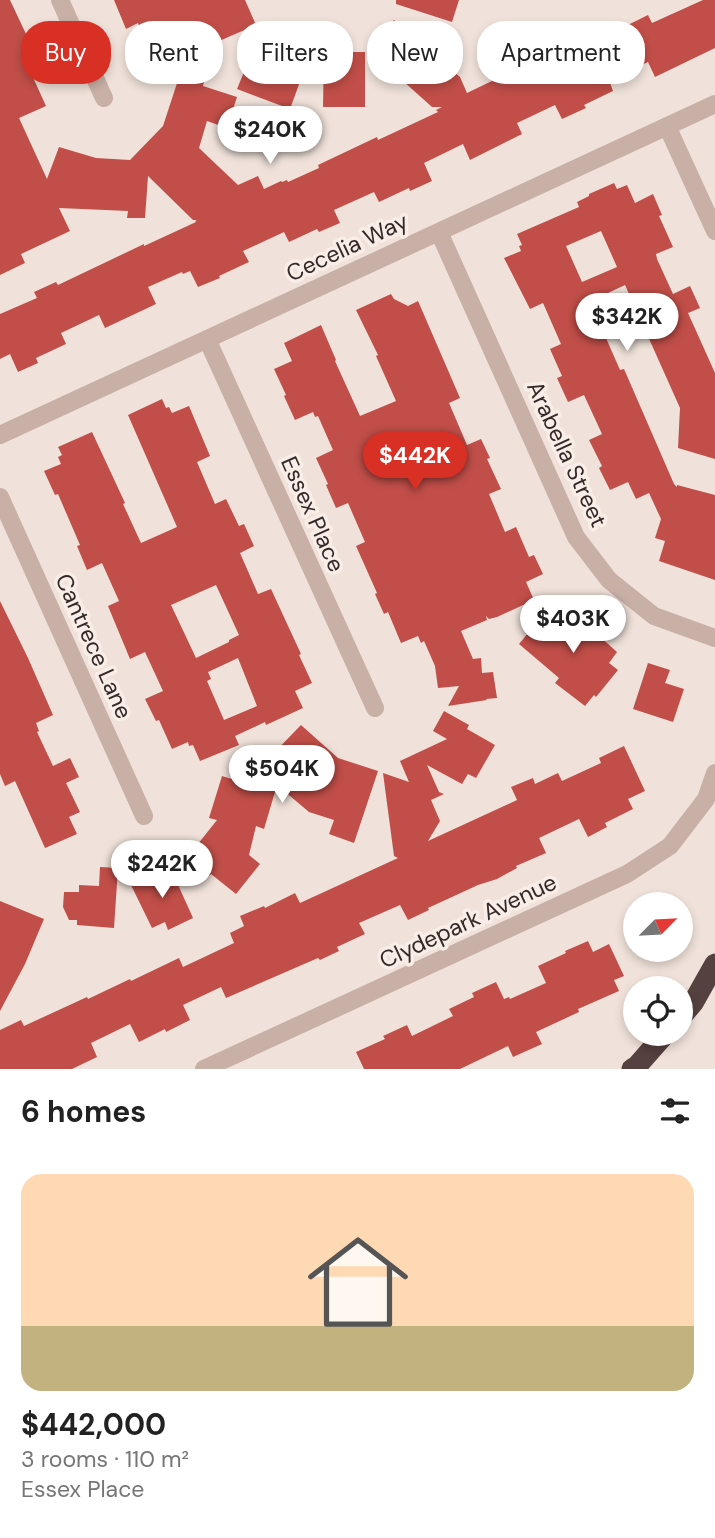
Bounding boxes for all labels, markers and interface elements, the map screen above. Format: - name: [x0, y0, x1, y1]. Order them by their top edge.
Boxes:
- chip: Buy: [21, 21, 111, 84]
- chip: Rent: [125, 21, 223, 84]
- chip: Filters: [237, 21, 353, 84]
- chip: New: [367, 21, 463, 84]
- chip: Apartment: [477, 21, 645, 84]
- pin: $240K: [221, 106, 319, 166]
- text: $240K: [233, 114, 307, 144]
- street label: Cecelia Way: [281, 206, 413, 288]
- pin: $342K: [578, 294, 676, 353]
- text: $342K: [591, 301, 663, 331]
- street label: Arabella Street: [520, 376, 614, 532]
- pin: $442K: [366, 433, 464, 492]
- text: $442K: [379, 440, 451, 470]
- street label: Essex Place: [274, 452, 352, 576]
- street label: Cantrece Lane: [49, 569, 139, 723]
- pin: $403K: [524, 596, 622, 655]
- text: $403K: [536, 603, 610, 633]
- pin: $504K: [233, 746, 331, 805]
- text: $504K: [245, 753, 319, 783]
- pin: $242K: [113, 841, 211, 900]
- text: $242K: [127, 848, 197, 878]
- street label: Clydepark Avenue: [375, 867, 561, 975]
- north arrow: [623, 892, 693, 962]
- map controls: [623, 892, 693, 1046]
- button: locate: [623, 976, 693, 1046]
- text: 6 homes: [21, 1092, 146, 1131]
- icon: filters: [656, 1092, 694, 1130]
- icon: home: [295, 1219, 421, 1345]
- text: $442,000: [21, 1405, 166, 1444]
- text: 3 rooms · 110 m²: [21, 1444, 189, 1474]
- text: Essex Place: [21, 1474, 144, 1504]

